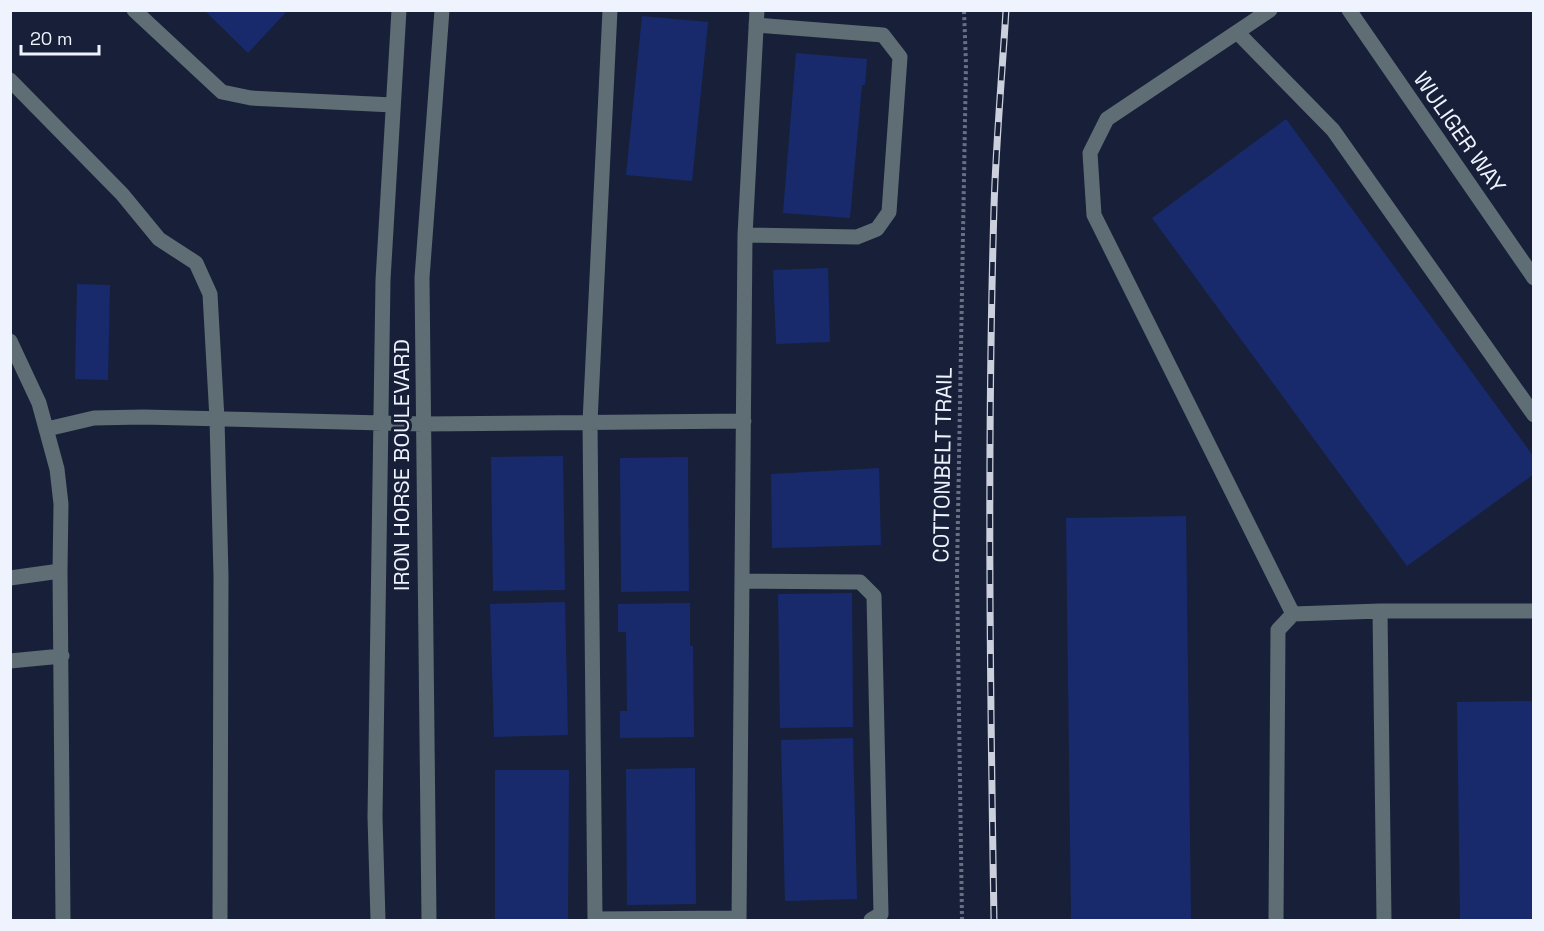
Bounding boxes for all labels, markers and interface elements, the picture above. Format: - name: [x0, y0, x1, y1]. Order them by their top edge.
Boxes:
- scale bar: [21, 18, 99, 56]
- text: 20 m: [30, 27, 73, 50]
- street label: WULIGER WAY: [1408, 66, 1512, 199]
- street label: IRON HORSE BOULEVARD: [387, 339, 415, 591]
- street label: COTTONBELT TRAIL: [926, 367, 958, 563]

